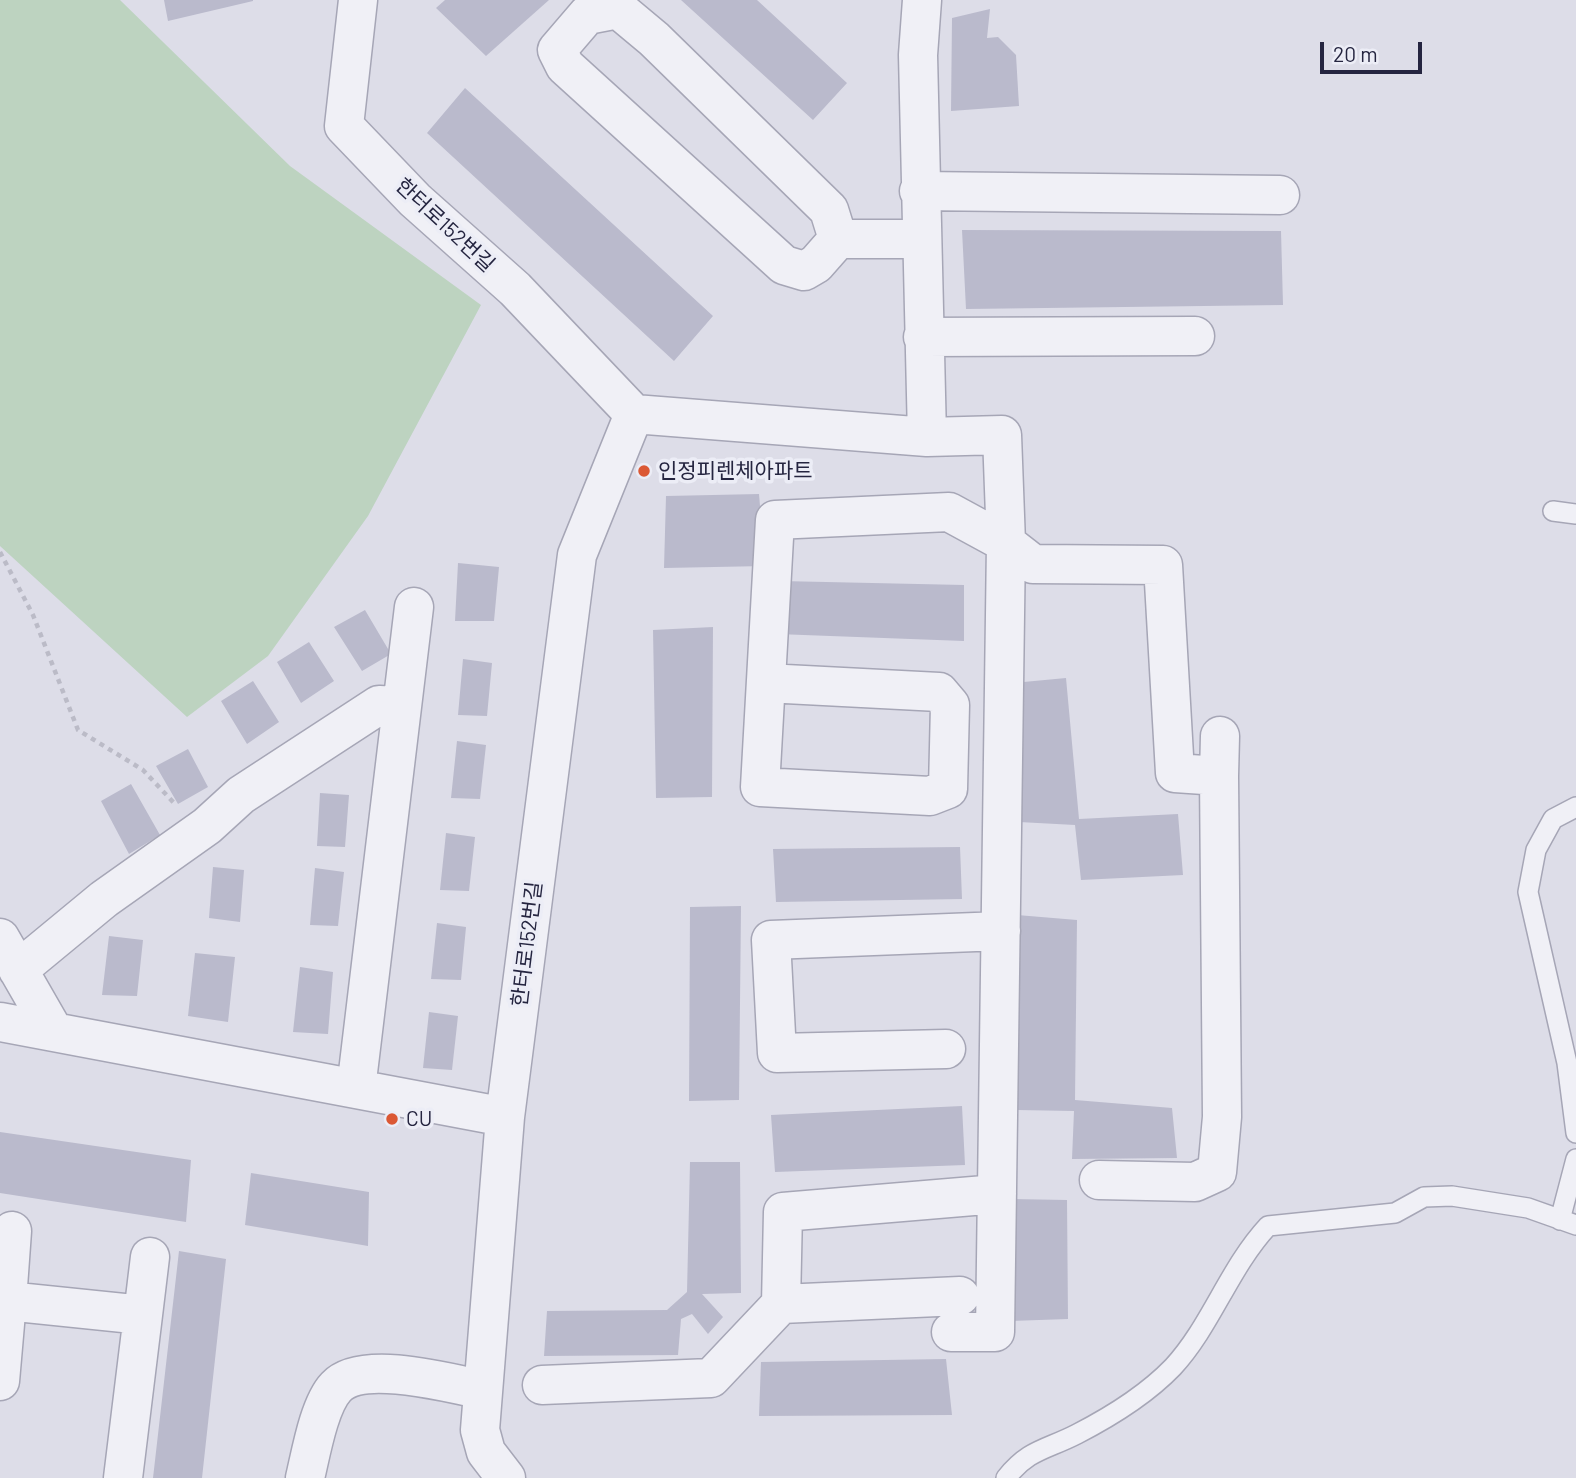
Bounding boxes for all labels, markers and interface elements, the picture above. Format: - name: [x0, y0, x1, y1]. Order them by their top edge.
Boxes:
- scale bar: [1324, 28, 1426, 72]
- text: 20 m: [1333, 41, 1378, 66]
- street label: 한터로152번길: [390, 173, 500, 277]
- place label: 인정피렌체아파트: [658, 458, 813, 484]
- marker: 인정피렌체아파트: [636, 463, 652, 479]
- street label: 한터로152번길: [507, 880, 547, 1008]
- place label: CU: [406, 1106, 432, 1132]
- marker: CU: [384, 1111, 400, 1127]

